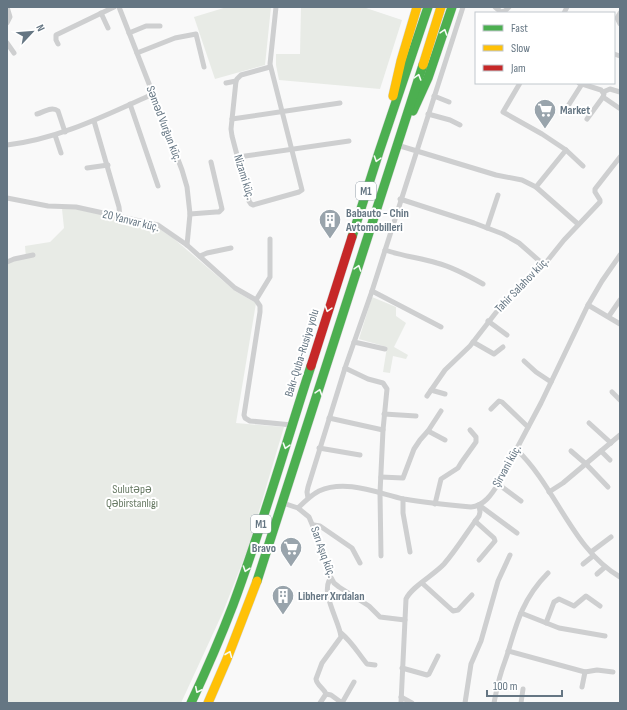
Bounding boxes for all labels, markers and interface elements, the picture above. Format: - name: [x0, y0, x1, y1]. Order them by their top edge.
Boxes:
- north arrow: [12, 12, 52, 52]
- legend: [475, 12, 615, 84]
- text: Fast: [511, 21, 528, 36]
- text: N: [33, 22, 48, 33]
- one-way arrow: [439, 29, 448, 36]
- text: Slow: [511, 41, 530, 56]
- text: Jam: [510, 61, 526, 76]
- one-way arrow: [413, 74, 422, 81]
- street label: Səməd Vurğun küç.: [143, 84, 185, 164]
- supermarket icon: Market: [532, 97, 558, 130]
- place label: Market: [560, 103, 590, 118]
- street label: Nizami küç.: [230, 153, 258, 201]
- one-way arrow: [373, 155, 382, 162]
- road number: M1: [356, 182, 376, 200]
- place label: Babauto - Chin Avtomobilleri: [345, 206, 409, 235]
- street label: 20 Yanvar küç.: [101, 207, 161, 235]
- building icon: Babauto - Chin Avtomobilleri: [317, 207, 343, 240]
- street label: Tahir Salahov küç.: [492, 254, 552, 316]
- one-way arrow: [353, 265, 362, 272]
- one-way arrow: [324, 305, 333, 312]
- street label: Bakı-Quba-Rusiya yolu: [282, 307, 322, 399]
- one-way arrow: [314, 389, 323, 396]
- one-way arrow: [282, 442, 291, 449]
- street label: Şirvani küç.: [489, 442, 525, 490]
- park label: Sulutəpə Qəbirstanlığı: [106, 482, 158, 511]
- road number: M1: [251, 515, 271, 533]
- street label: Sarı Aşıq küç.: [307, 525, 339, 579]
- supermarket icon: Bravo: [278, 535, 304, 568]
- place label: Bravo: [252, 541, 276, 556]
- one-way arrow: [242, 565, 250, 572]
- building icon: Libherr Xırdalan: [270, 583, 296, 616]
- place label: Libherr Xırdalan: [298, 589, 365, 604]
- one-way arrow: [225, 651, 233, 658]
- scale bar: [487, 672, 562, 698]
- text: 100 m: [493, 679, 518, 694]
- one-way arrow: [195, 686, 203, 693]

